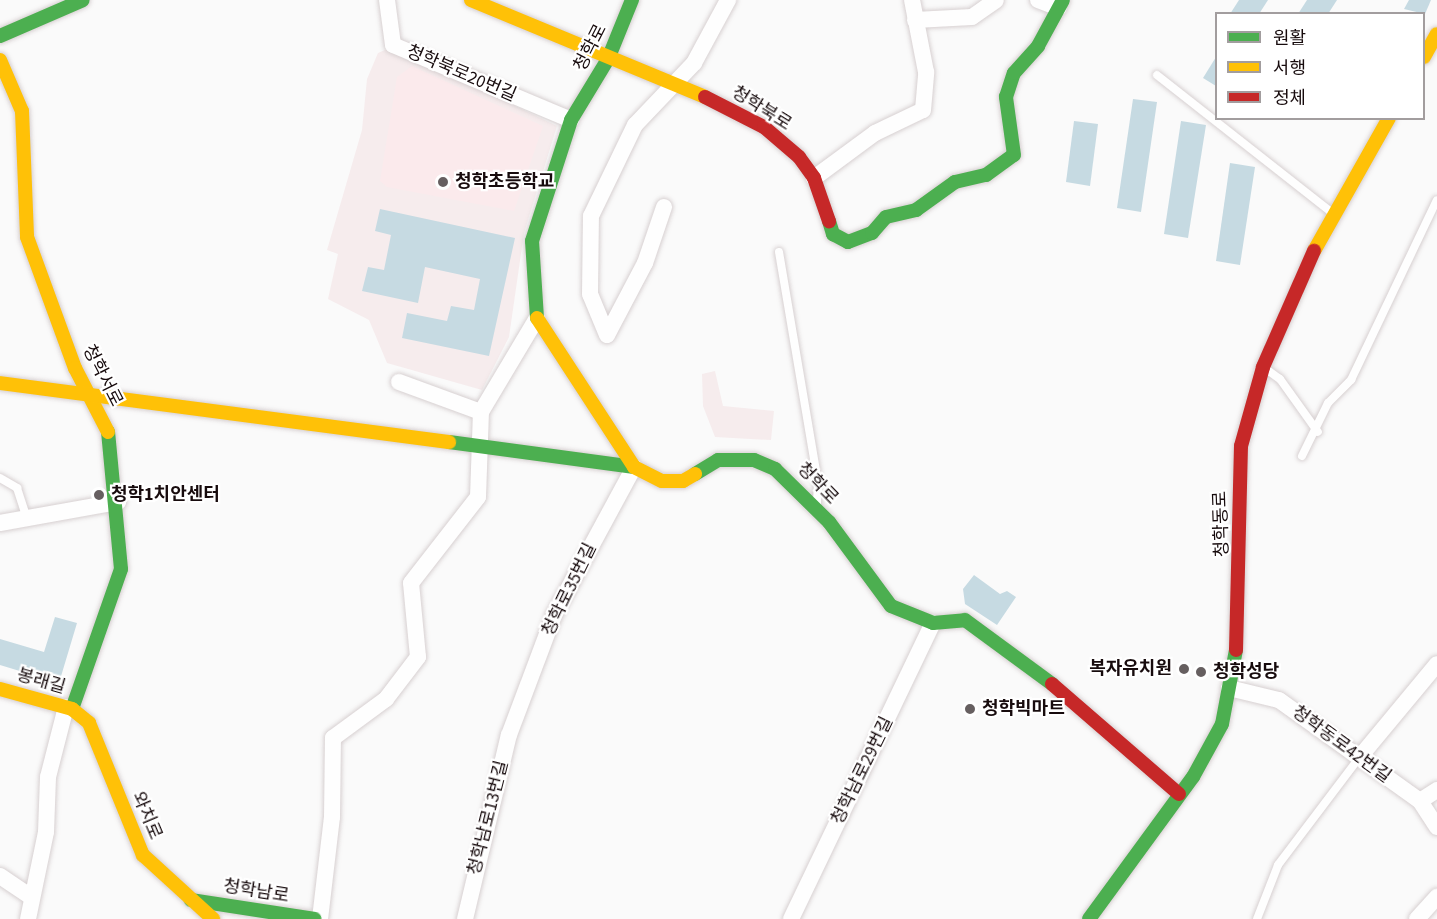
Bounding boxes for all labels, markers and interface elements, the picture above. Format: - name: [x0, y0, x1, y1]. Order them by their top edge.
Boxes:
- legend: [1215, 12, 1425, 120]
- street label: 청학로: [570, 21, 612, 75]
- text: 원활: [1273, 26, 1306, 51]
- street label: 청학북로20번길: [403, 41, 519, 107]
- text: 서행: [1273, 56, 1306, 81]
- street label: 청학북로: [727, 82, 795, 136]
- text: 정체: [1273, 86, 1306, 111]
- place label: 청학초등학교: [455, 171, 554, 193]
- marker: 청학초등학교: [436, 175, 450, 189]
- street label: 청학서로: [77, 342, 127, 410]
- street label: 청학로: [792, 459, 842, 509]
- place label: 청학1치안센터: [111, 484, 220, 506]
- marker: 청학1치안센터: [92, 488, 106, 502]
- street label: 청학동로: [1210, 491, 1234, 557]
- street label: 청학로35번길: [538, 540, 602, 640]
- place label: 복자유치원: [1089, 658, 1172, 680]
- place label: 청학성당: [1213, 661, 1279, 683]
- marker: 복자유치원: [1177, 662, 1191, 676]
- street label: 봉래길: [14, 665, 68, 699]
- marker: 청학성당: [1194, 665, 1208, 679]
- place label: 청학빅마트: [982, 698, 1065, 720]
- marker: 청학빅마트: [963, 702, 977, 716]
- street label: 청학동로42번길: [1287, 702, 1395, 788]
- street label: 청학남로29번길: [828, 714, 898, 828]
- street label: 청학남로13번길: [464, 759, 514, 877]
- street label: 와치로: [126, 789, 166, 843]
- street label: 청학남로: [222, 876, 290, 908]

